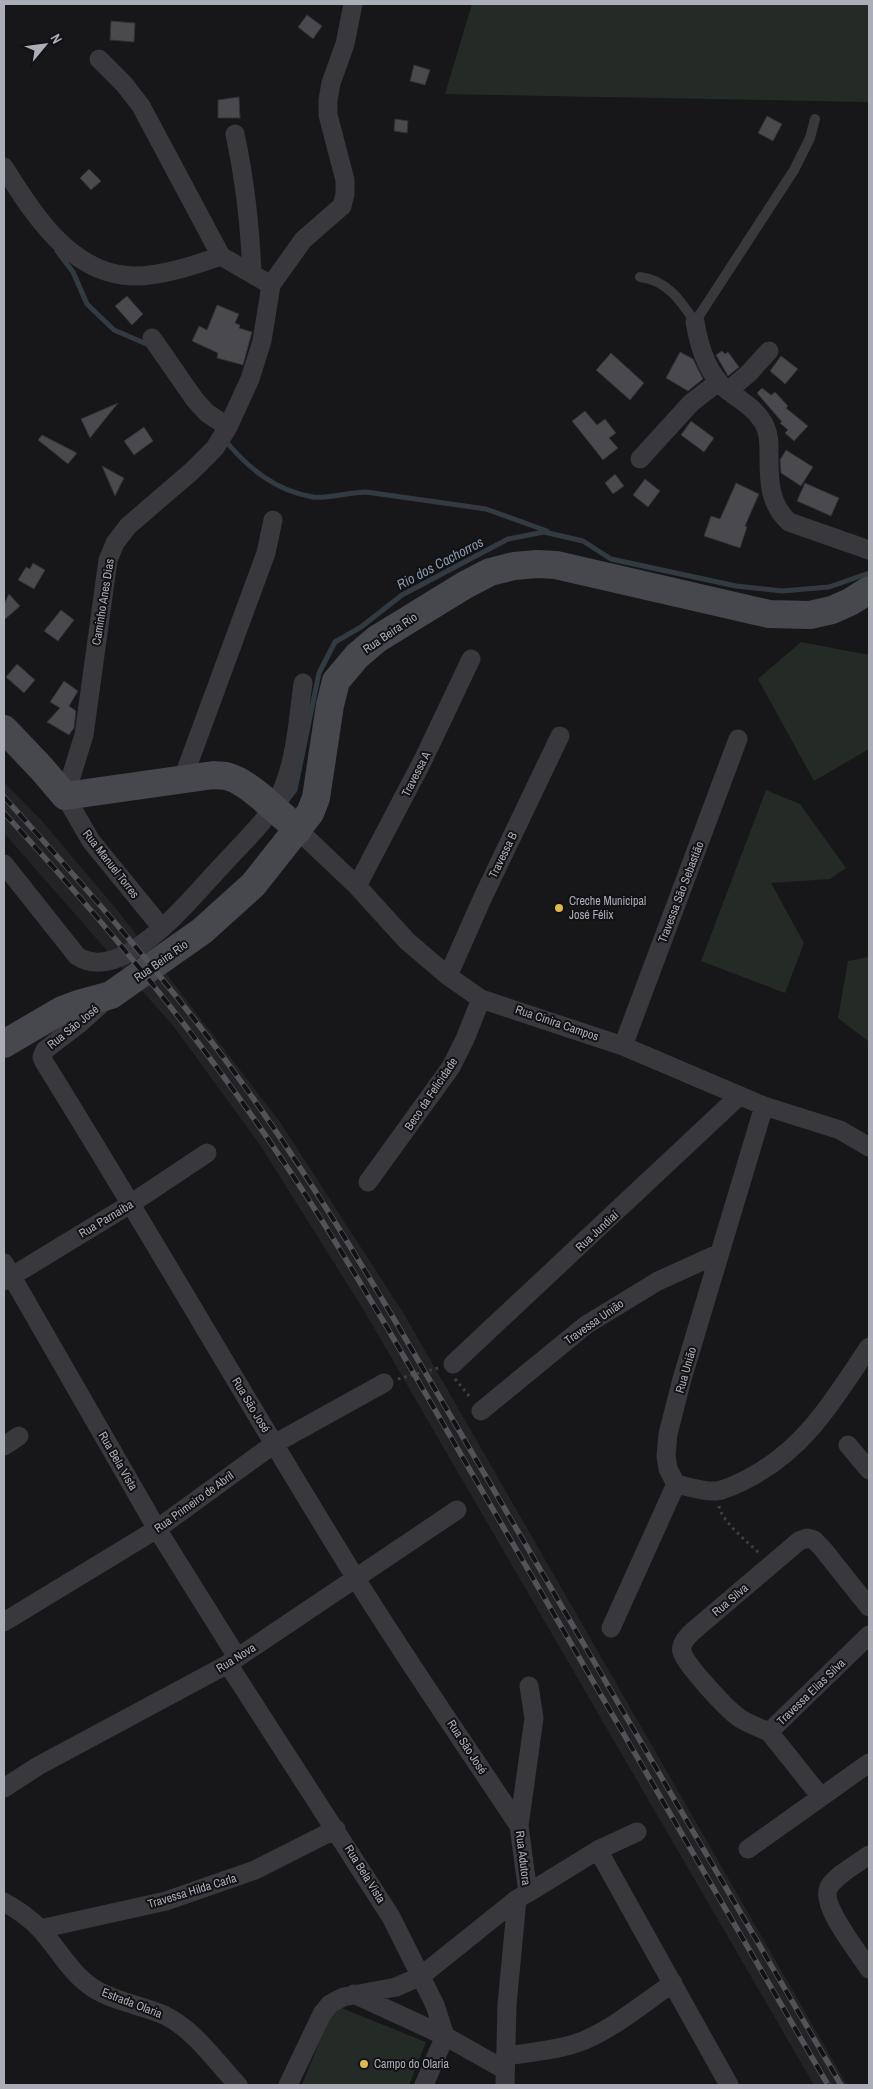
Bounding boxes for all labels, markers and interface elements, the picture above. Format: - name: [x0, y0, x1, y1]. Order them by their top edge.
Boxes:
- north arrow: [20, 20, 70, 70]
- text: N: [46, 31, 66, 47]
- water label: Rio dos Cachorros: [394, 532, 487, 593]
- street label: Caminho Anes Dias: [88, 557, 118, 646]
- street label: Rua Beira Rio: [360, 609, 420, 657]
- street label: Travessa A: [398, 748, 434, 799]
- street label: Rua Manuel Torres: [79, 826, 143, 902]
- street label: Travessa B: [485, 829, 521, 881]
- street label: Travessa São Sebastião: [654, 839, 708, 945]
- place label: Creche Municipal José Félix: [569, 893, 646, 923]
- marker: Creche Municipal José Félix: [553, 902, 565, 914]
- street label: Rua Beira Rio: [131, 937, 191, 985]
- street label: Rua São José: [44, 1001, 102, 1053]
- street label: Rua Cinira Campos: [513, 1001, 601, 1045]
- street label: Beco da Felicidade: [401, 1055, 461, 1133]
- street label: Rua Parnaíba: [76, 1196, 137, 1241]
- street label: Rua Jundiaí: [572, 1207, 622, 1255]
- street label: Travessa União: [561, 1296, 627, 1348]
- street label: Rua União: [672, 1345, 700, 1395]
- street label: Rua São José: [228, 1374, 274, 1436]
- street label: Rua Bela Vista: [95, 1429, 142, 1494]
- street label: Rua Primeiro de Abril: [151, 1468, 237, 1536]
- street label: Rua Silva: [709, 1580, 752, 1620]
- street label: Rua Nova: [213, 1639, 259, 1676]
- street label: Travessa Elias Silva: [773, 1655, 849, 1729]
- street label: Rua São José: [443, 1717, 491, 1777]
- street label: Rua Adutora: [512, 1830, 534, 1887]
- street label: Rua Bela Vista: [341, 1842, 389, 1906]
- street label: Travessa Hilda Carla: [146, 1870, 239, 1912]
- street label: Estrada Olaria: [100, 1984, 165, 2022]
- place label: Campo do Olaria: [374, 2056, 449, 2072]
- marker: Campo do Olaria: [358, 2058, 370, 2070]

